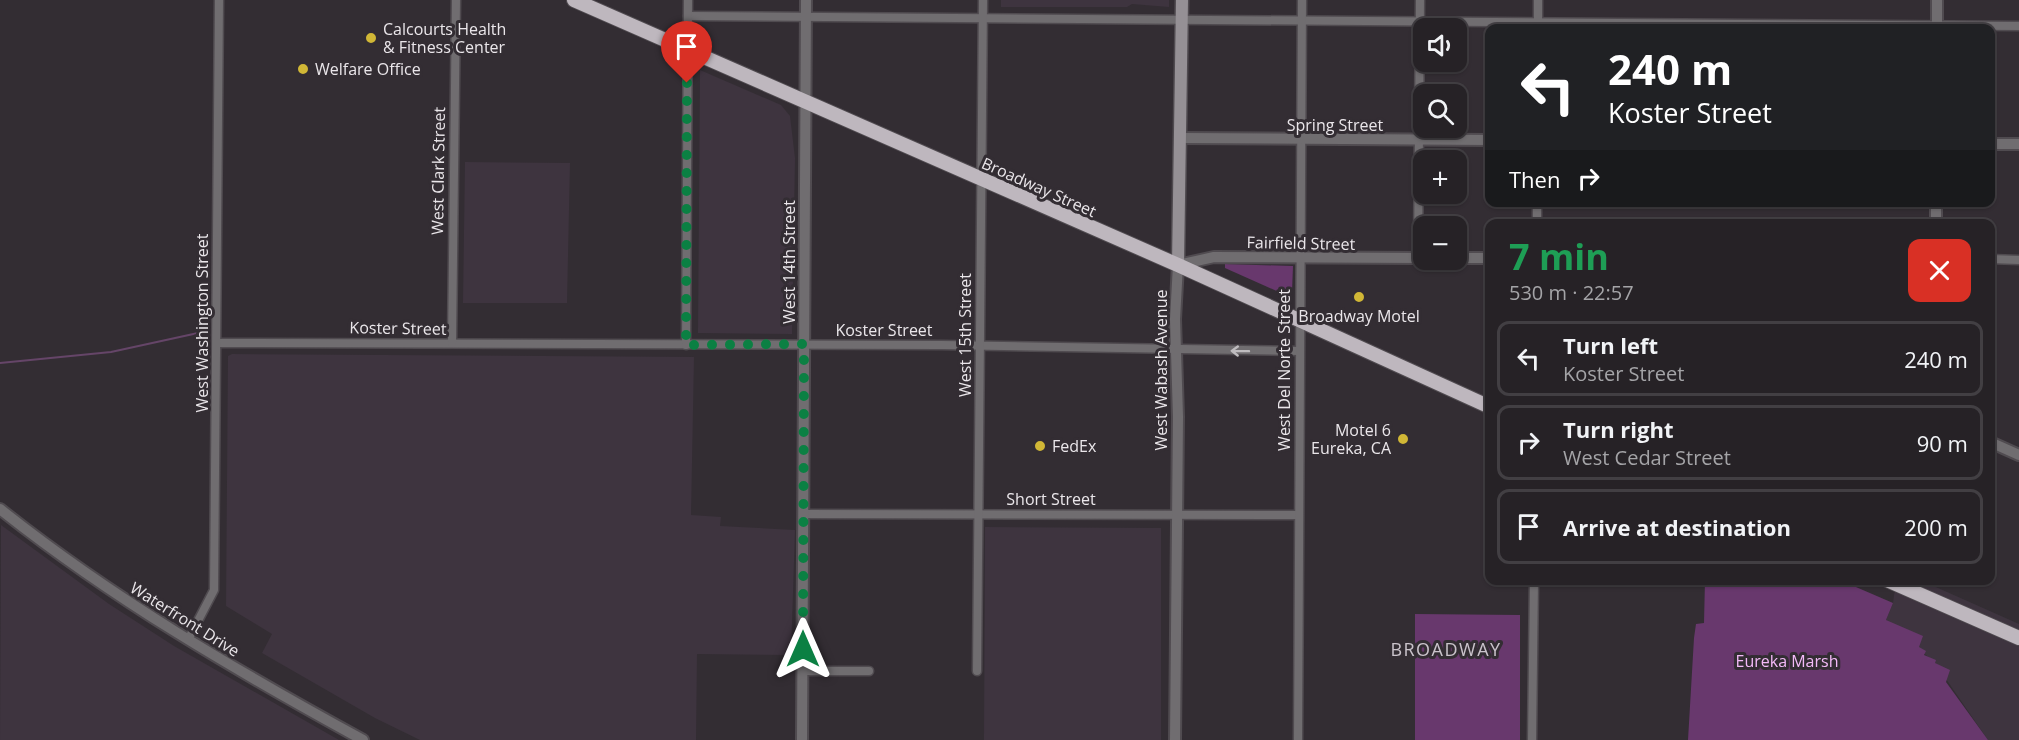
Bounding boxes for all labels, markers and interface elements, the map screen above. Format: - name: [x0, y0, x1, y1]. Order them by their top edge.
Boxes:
- place label: Calcourts Health & Fitness Center: [383, 18, 506, 58]
- map controls: [1413, 18, 1467, 270]
- button: sound: [1413, 18, 1467, 72]
- pin: [661, 21, 712, 83]
- icon: arrive: [670, 30, 703, 63]
- marker: Calcourts Health & Fitness Center: [364, 31, 378, 45]
- text: 240 m: [1608, 40, 1732, 97]
- icon: left: [1509, 48, 1587, 126]
- place label: Welfare Office: [315, 58, 421, 80]
- marker: Welfare Office: [296, 62, 310, 76]
- button: search: [1413, 84, 1467, 138]
- text: Koster Street: [1608, 94, 1772, 131]
- street label: West Clark Street: [426, 107, 450, 235]
- street label: Spring Street: [1287, 114, 1384, 136]
- button: +: [1413, 150, 1467, 204]
- street label: Broadway Street: [978, 152, 1100, 222]
- icon: right: [1572, 162, 1605, 195]
- text: Then: [1509, 164, 1560, 194]
- street label: West 14th Street: [778, 200, 800, 324]
- button: −: [1413, 216, 1467, 270]
- street label: Fairfield Street: [1246, 231, 1356, 255]
- text: 7 min: [1509, 232, 1609, 281]
- street label: West Washington Street: [191, 233, 213, 412]
- button: close: [1908, 239, 1971, 302]
- street label: West 15th Street: [954, 273, 976, 397]
- text: 530 m · 22:57: [1509, 279, 1634, 306]
- street label: West Del Norte Street: [1273, 289, 1295, 451]
- street label: West Wabash Avenue: [1150, 290, 1172, 450]
- marker: Broadway Motel: [1352, 290, 1366, 304]
- place label: Broadway Motel: [1298, 305, 1420, 327]
- street label: Koster Street: [349, 316, 447, 340]
- street label: Koster Street: [835, 319, 933, 341]
- text: Turn left: [1563, 330, 1658, 360]
- icon: left: [1512, 342, 1545, 375]
- text: 240 m: [1904, 344, 1968, 374]
- one-way arrow: [1231, 345, 1251, 356]
- text: Koster Street: [1563, 360, 1684, 387]
- text: Turn right: [1563, 414, 1674, 444]
- place label: Motel 6 Eureka, CA: [1311, 419, 1392, 459]
- icon: right: [1512, 426, 1545, 459]
- text: 90 m: [1917, 428, 1968, 458]
- marker: Motel 6 Eureka, CA: [1396, 432, 1410, 446]
- place label: FedEx: [1052, 435, 1097, 457]
- marker: FedEx: [1033, 439, 1047, 453]
- text: West Cedar Street: [1563, 444, 1731, 471]
- street label: Short Street: [1006, 488, 1096, 510]
- icon: arrive: [1512, 510, 1545, 543]
- text: Arrive at destination: [1563, 512, 1791, 542]
- text: 200 m: [1904, 512, 1968, 542]
- street label: Waterfront Drive: [126, 576, 244, 662]
- position arrow: [771, 617, 835, 681]
- district label: BROADWAY: [1390, 637, 1502, 661]
- park label: Eureka Marsh: [1736, 650, 1838, 672]

